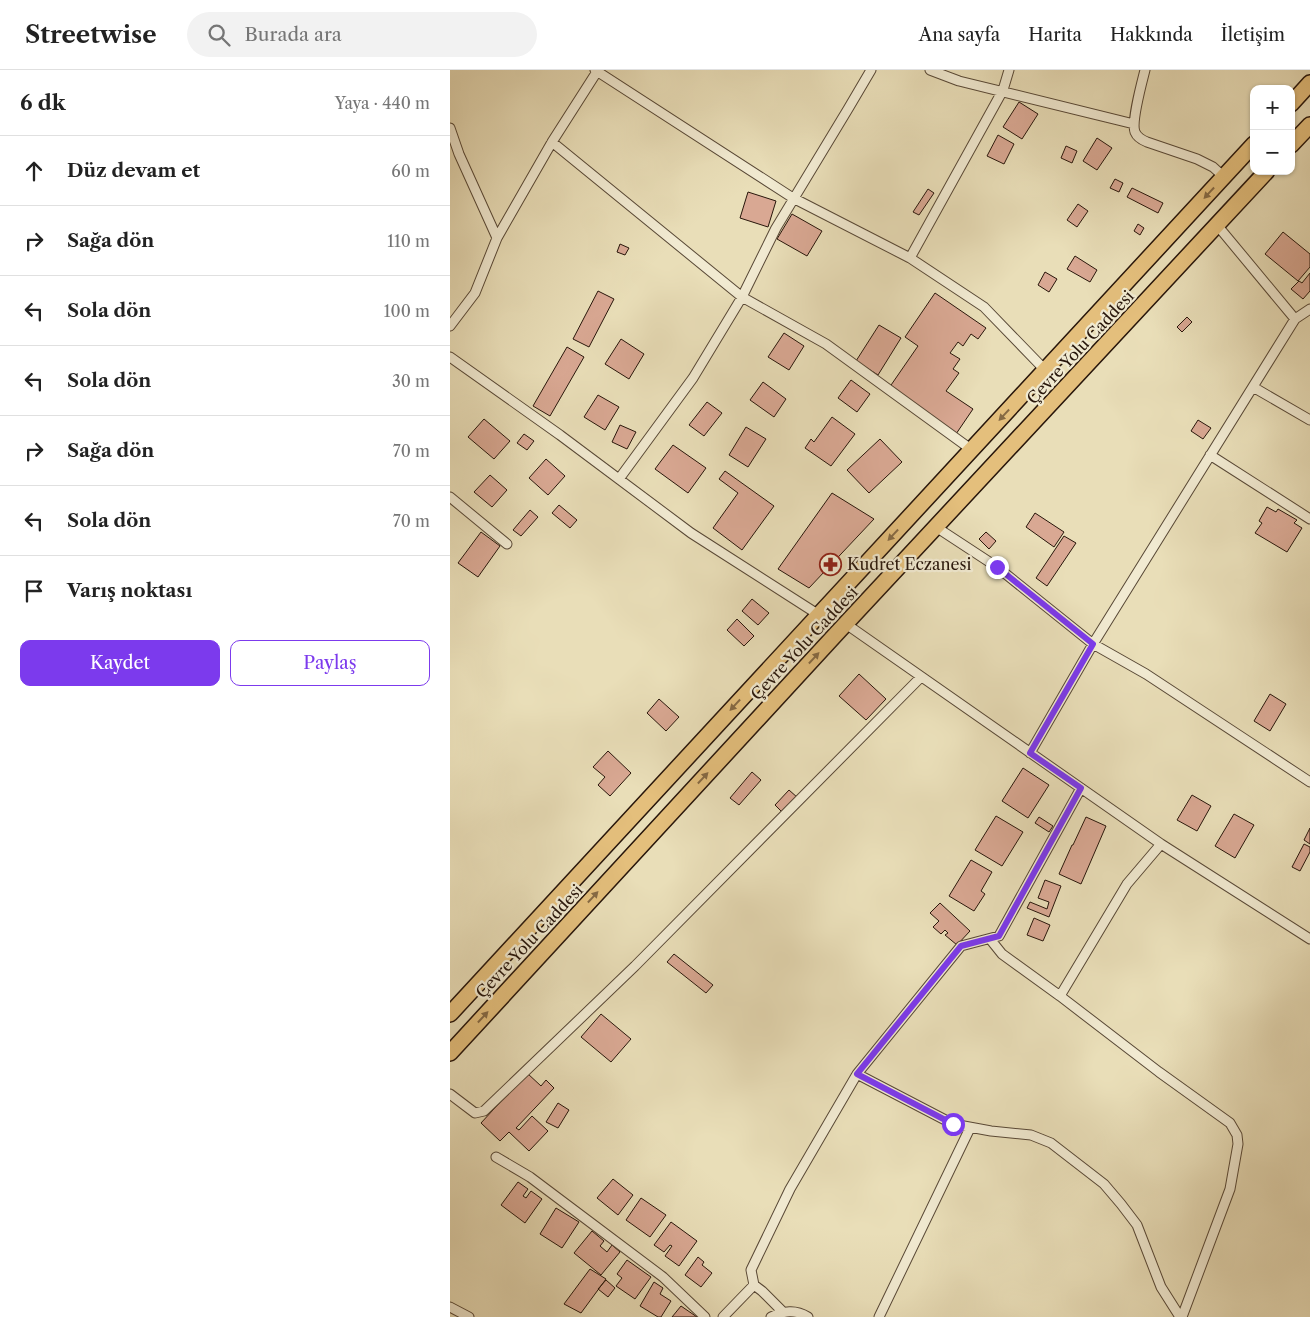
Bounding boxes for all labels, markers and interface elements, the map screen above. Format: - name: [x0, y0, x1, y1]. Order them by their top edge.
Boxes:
- search box: [187, 12, 537, 57]
- text: Streetwise: [25, 20, 157, 49]
- icon: search: [205, 21, 233, 49]
- text: Burada ara: [245, 23, 342, 46]
- text: Ana sayfa: [919, 24, 1000, 46]
- text: Harita: [1028, 24, 1082, 46]
- text: Hakkında: [1110, 24, 1193, 46]
- text: İletişim: [1221, 24, 1285, 46]
- map controls: [1250, 85, 1295, 175]
- button: +: [1250, 85, 1295, 130]
- text: 6 dk: [20, 90, 66, 115]
- text: Yaya · 440 m: [335, 93, 430, 113]
- button: −: [1250, 130, 1295, 175]
- icon: ahead: [20, 157, 48, 185]
- text: Düz devam et: [67, 159, 200, 182]
- text: 60 m: [391, 161, 430, 181]
- one-way arrow: [1203, 187, 1215, 199]
- icon: right: [20, 227, 48, 255]
- text: Sağa dön: [67, 229, 154, 252]
- text: 110 m: [387, 231, 430, 251]
- street label: Çevre Yolu Caddesi: [1022, 286, 1138, 408]
- icon: left: [20, 297, 48, 325]
- text: Sola dön: [67, 299, 151, 322]
- text: 100 m: [384, 301, 430, 321]
- icon: left: [20, 367, 48, 395]
- text: Sola dön: [67, 369, 151, 392]
- text: 30 m: [392, 371, 430, 391]
- one-way arrow: [998, 409, 1010, 421]
- icon: right: [20, 437, 48, 465]
- text: Sağa dön: [67, 439, 154, 462]
- text: 70 m: [393, 441, 430, 461]
- icon: left: [20, 507, 48, 535]
- text: Sola dön: [67, 509, 151, 532]
- text: 70 m: [393, 511, 430, 531]
- one-way arrow: [887, 528, 899, 540]
- pharmacy icon: Kudret Eczanesi: [819, 552, 843, 576]
- place label: Kudret Eczanesi: [847, 554, 972, 574]
- route end: [986, 556, 1009, 579]
- icon: arrive: [20, 577, 48, 605]
- text: Varış noktası: [67, 579, 192, 602]
- street label: Çevre Yolu Caddesi: [746, 582, 862, 704]
- button: Kaydet: [20, 640, 220, 686]
- button: Paylaş: [230, 640, 430, 686]
- one-way arrow: [808, 653, 820, 665]
- one-way arrow: [729, 699, 741, 711]
- one-way arrow: [698, 771, 709, 784]
- street label: Çevre Yolu Caddesi: [471, 880, 587, 1002]
- one-way arrow: [587, 892, 599, 904]
- one-way arrow: [477, 1011, 489, 1023]
- route start: [942, 1113, 965, 1136]

